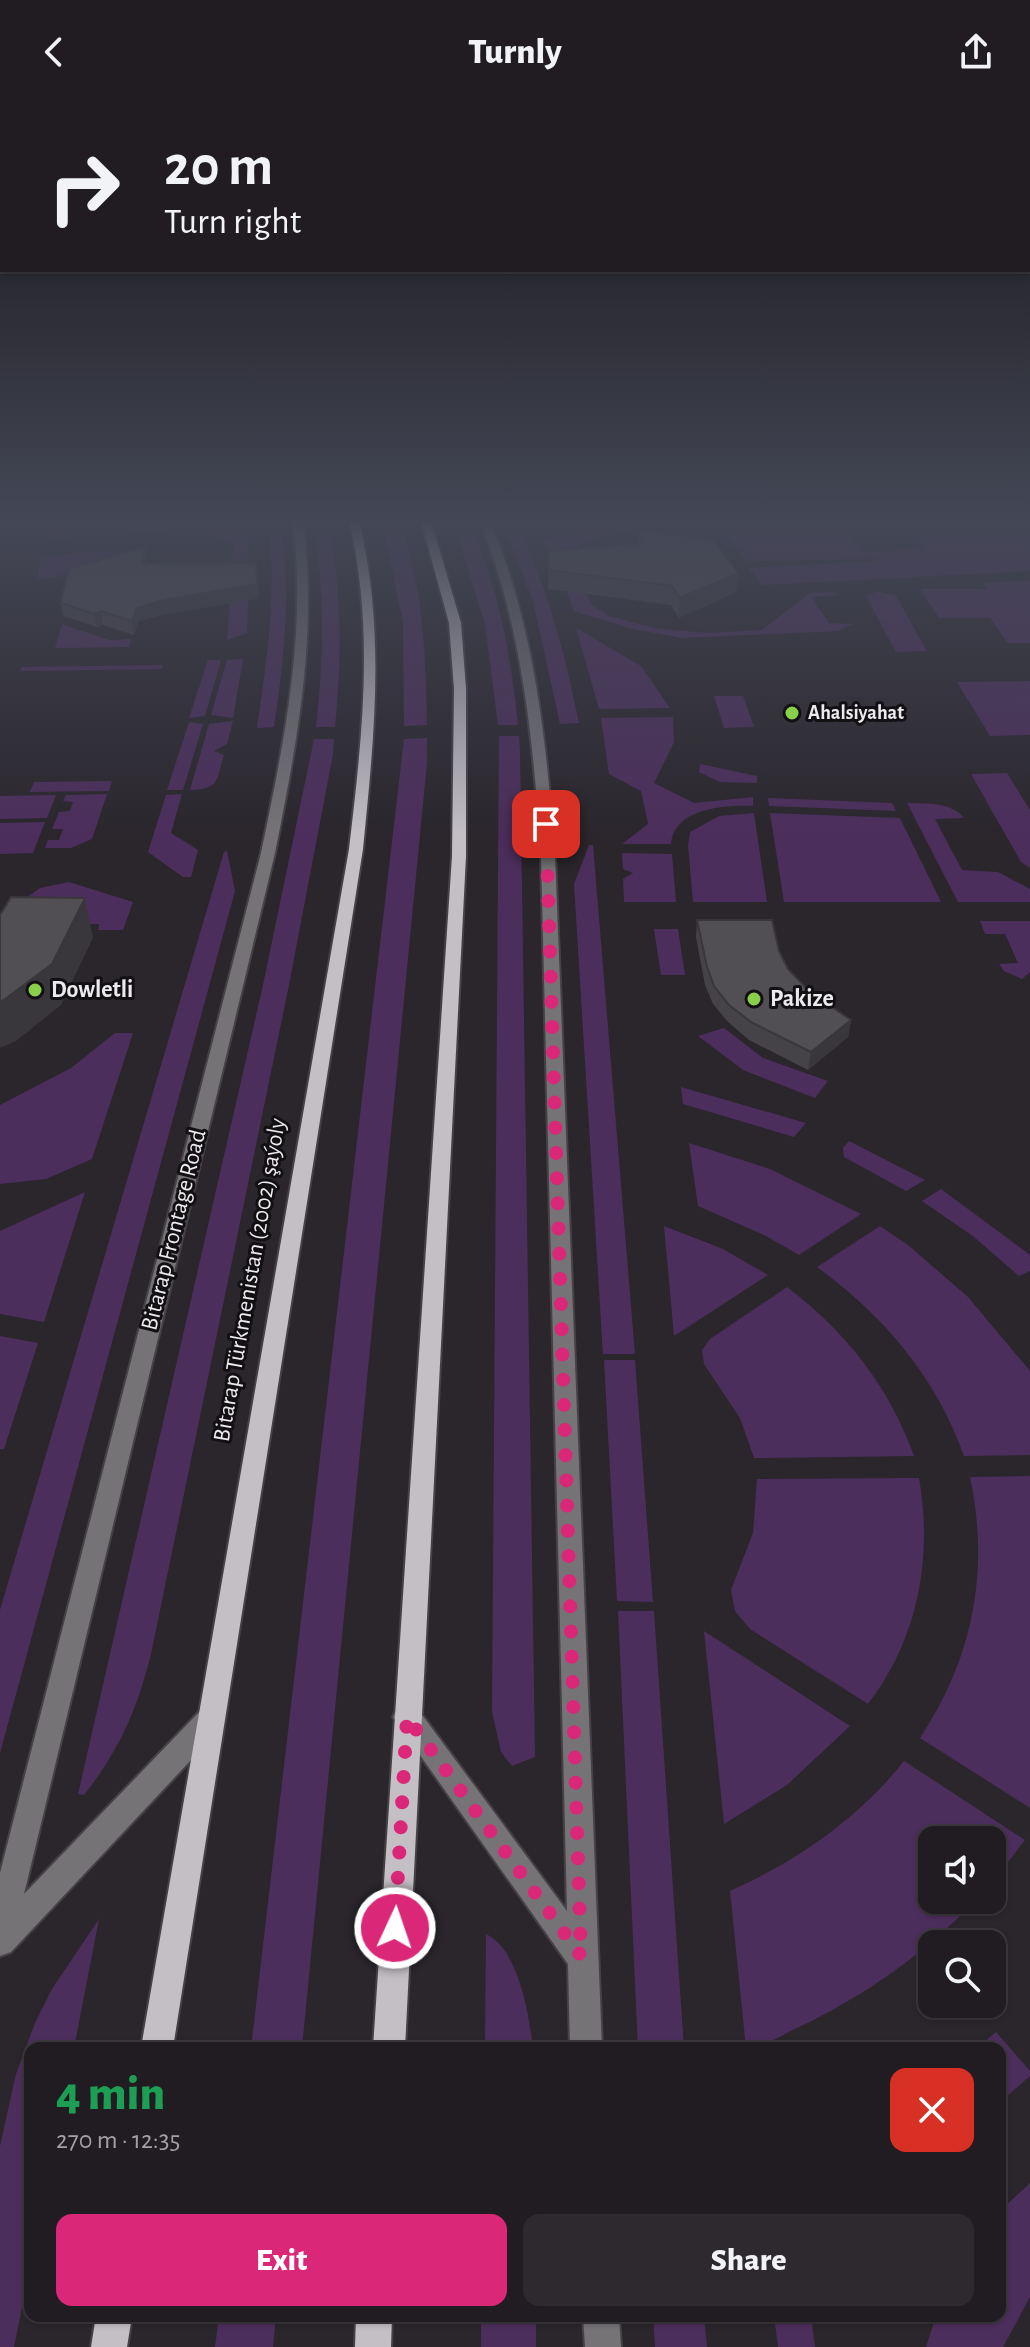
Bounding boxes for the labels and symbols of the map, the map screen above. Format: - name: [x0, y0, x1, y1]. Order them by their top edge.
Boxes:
- place label: Ahalsiyahat: [808, 703, 904, 723]
- marker: Ahalsiyahat: [783, 704, 801, 722]
- pin: [512, 790, 580, 858]
- place label: Dowletli: [51, 978, 133, 1002]
- marker: Dowletli: [26, 981, 44, 999]
- place label: Pakize: [770, 987, 834, 1011]
- marker: Pakize: [745, 990, 763, 1008]
- street label: Bitarap Türkmenistan (2002) şaýoly: [210, 1116, 290, 1444]
- street label: Bitarap Frontage Road: [137, 1127, 211, 1333]
- position arrow: [353, 1886, 437, 1970]

